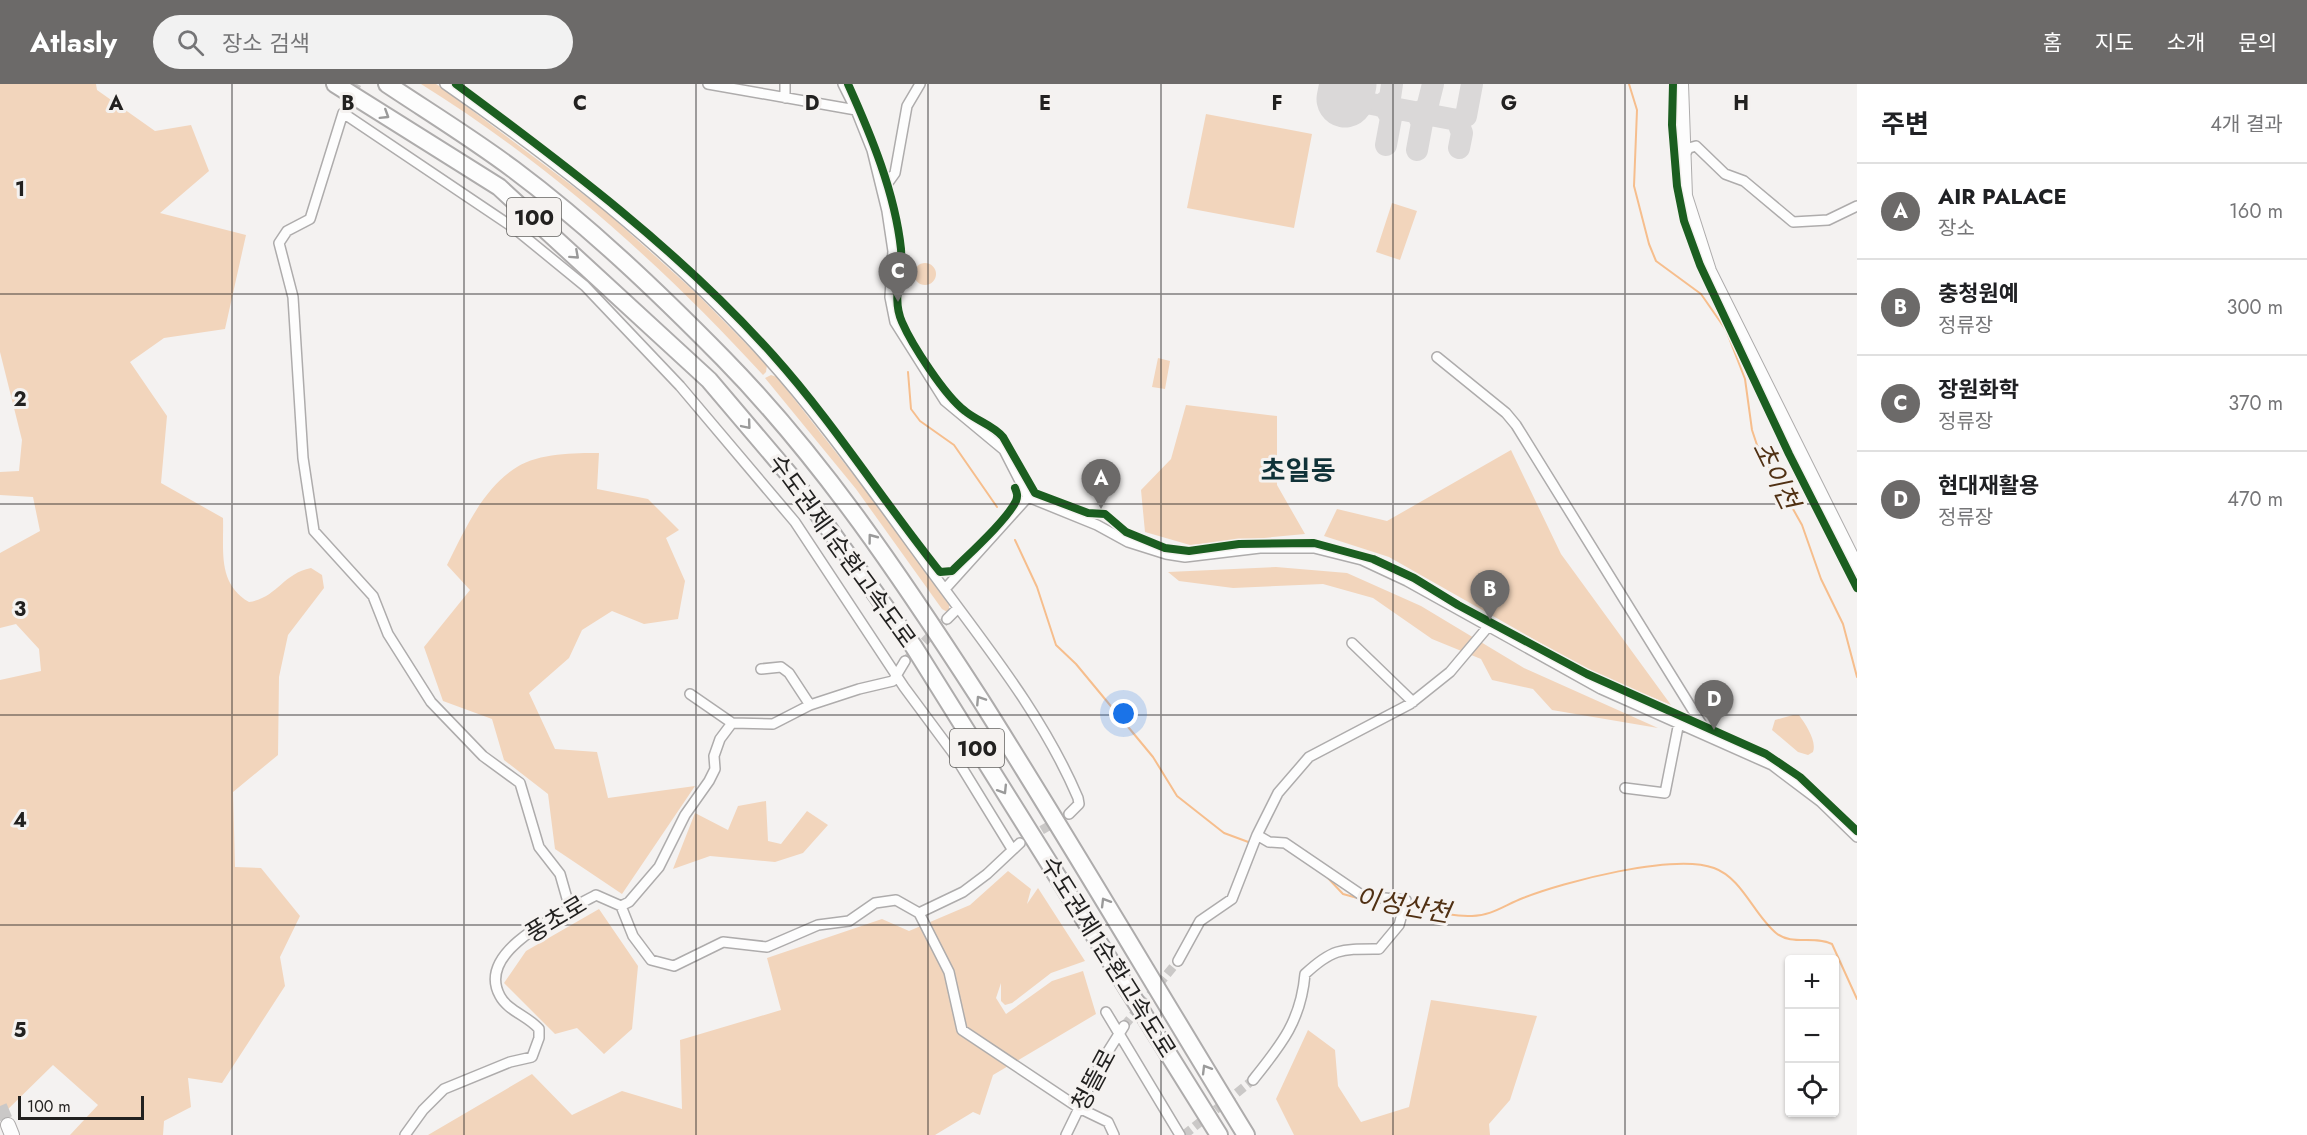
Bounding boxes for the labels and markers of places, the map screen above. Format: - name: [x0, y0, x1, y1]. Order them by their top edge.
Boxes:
- pin: C: [878, 252, 918, 302]
- pin: A: [1082, 460, 1120, 509]
- pin: B: [1470, 570, 1510, 620]
- pin: D: [1694, 680, 1734, 730]

